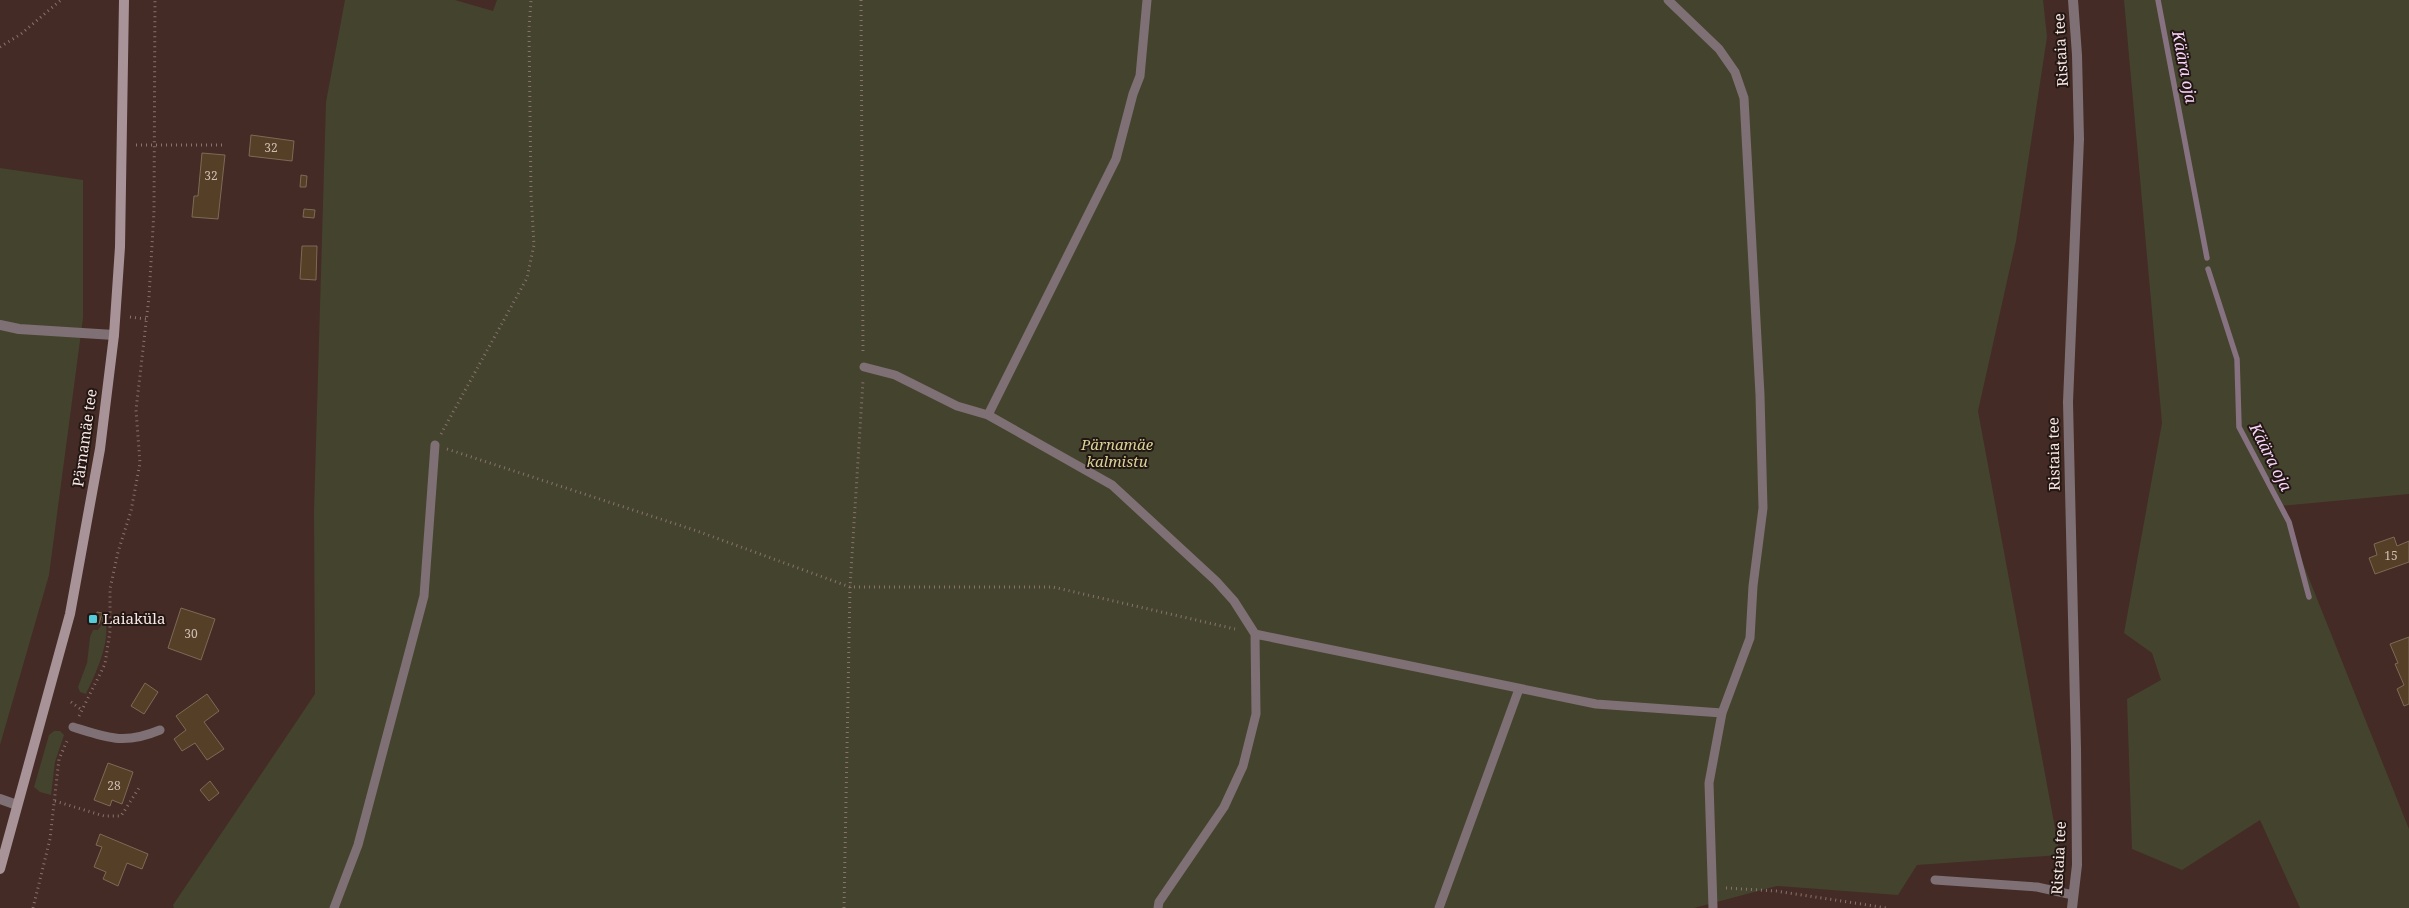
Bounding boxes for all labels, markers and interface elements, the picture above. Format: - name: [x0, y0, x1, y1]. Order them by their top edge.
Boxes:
- street label: Ristaia tee: [2048, 13, 2072, 87]
- water label: Käära oja: [2167, 28, 2203, 106]
- house number: 32: [264, 139, 278, 156]
- house number: 32: [204, 167, 218, 184]
- street label: Pärnamäe tee: [67, 388, 101, 488]
- street label: Ristaia tee: [2042, 417, 2064, 491]
- water label: Käära oja: [2244, 418, 2298, 495]
- park label: Pärnamäe kalmistu: [1080, 434, 1154, 471]
- house number: 15: [2384, 547, 2398, 564]
- place label: Laiaküla: [103, 608, 165, 628]
- marker: Laiaküla: [87, 613, 99, 625]
- house number: 30: [184, 625, 198, 642]
- house number: 28: [107, 777, 121, 794]
- street label: Ristaia tee: [2046, 821, 2070, 895]

